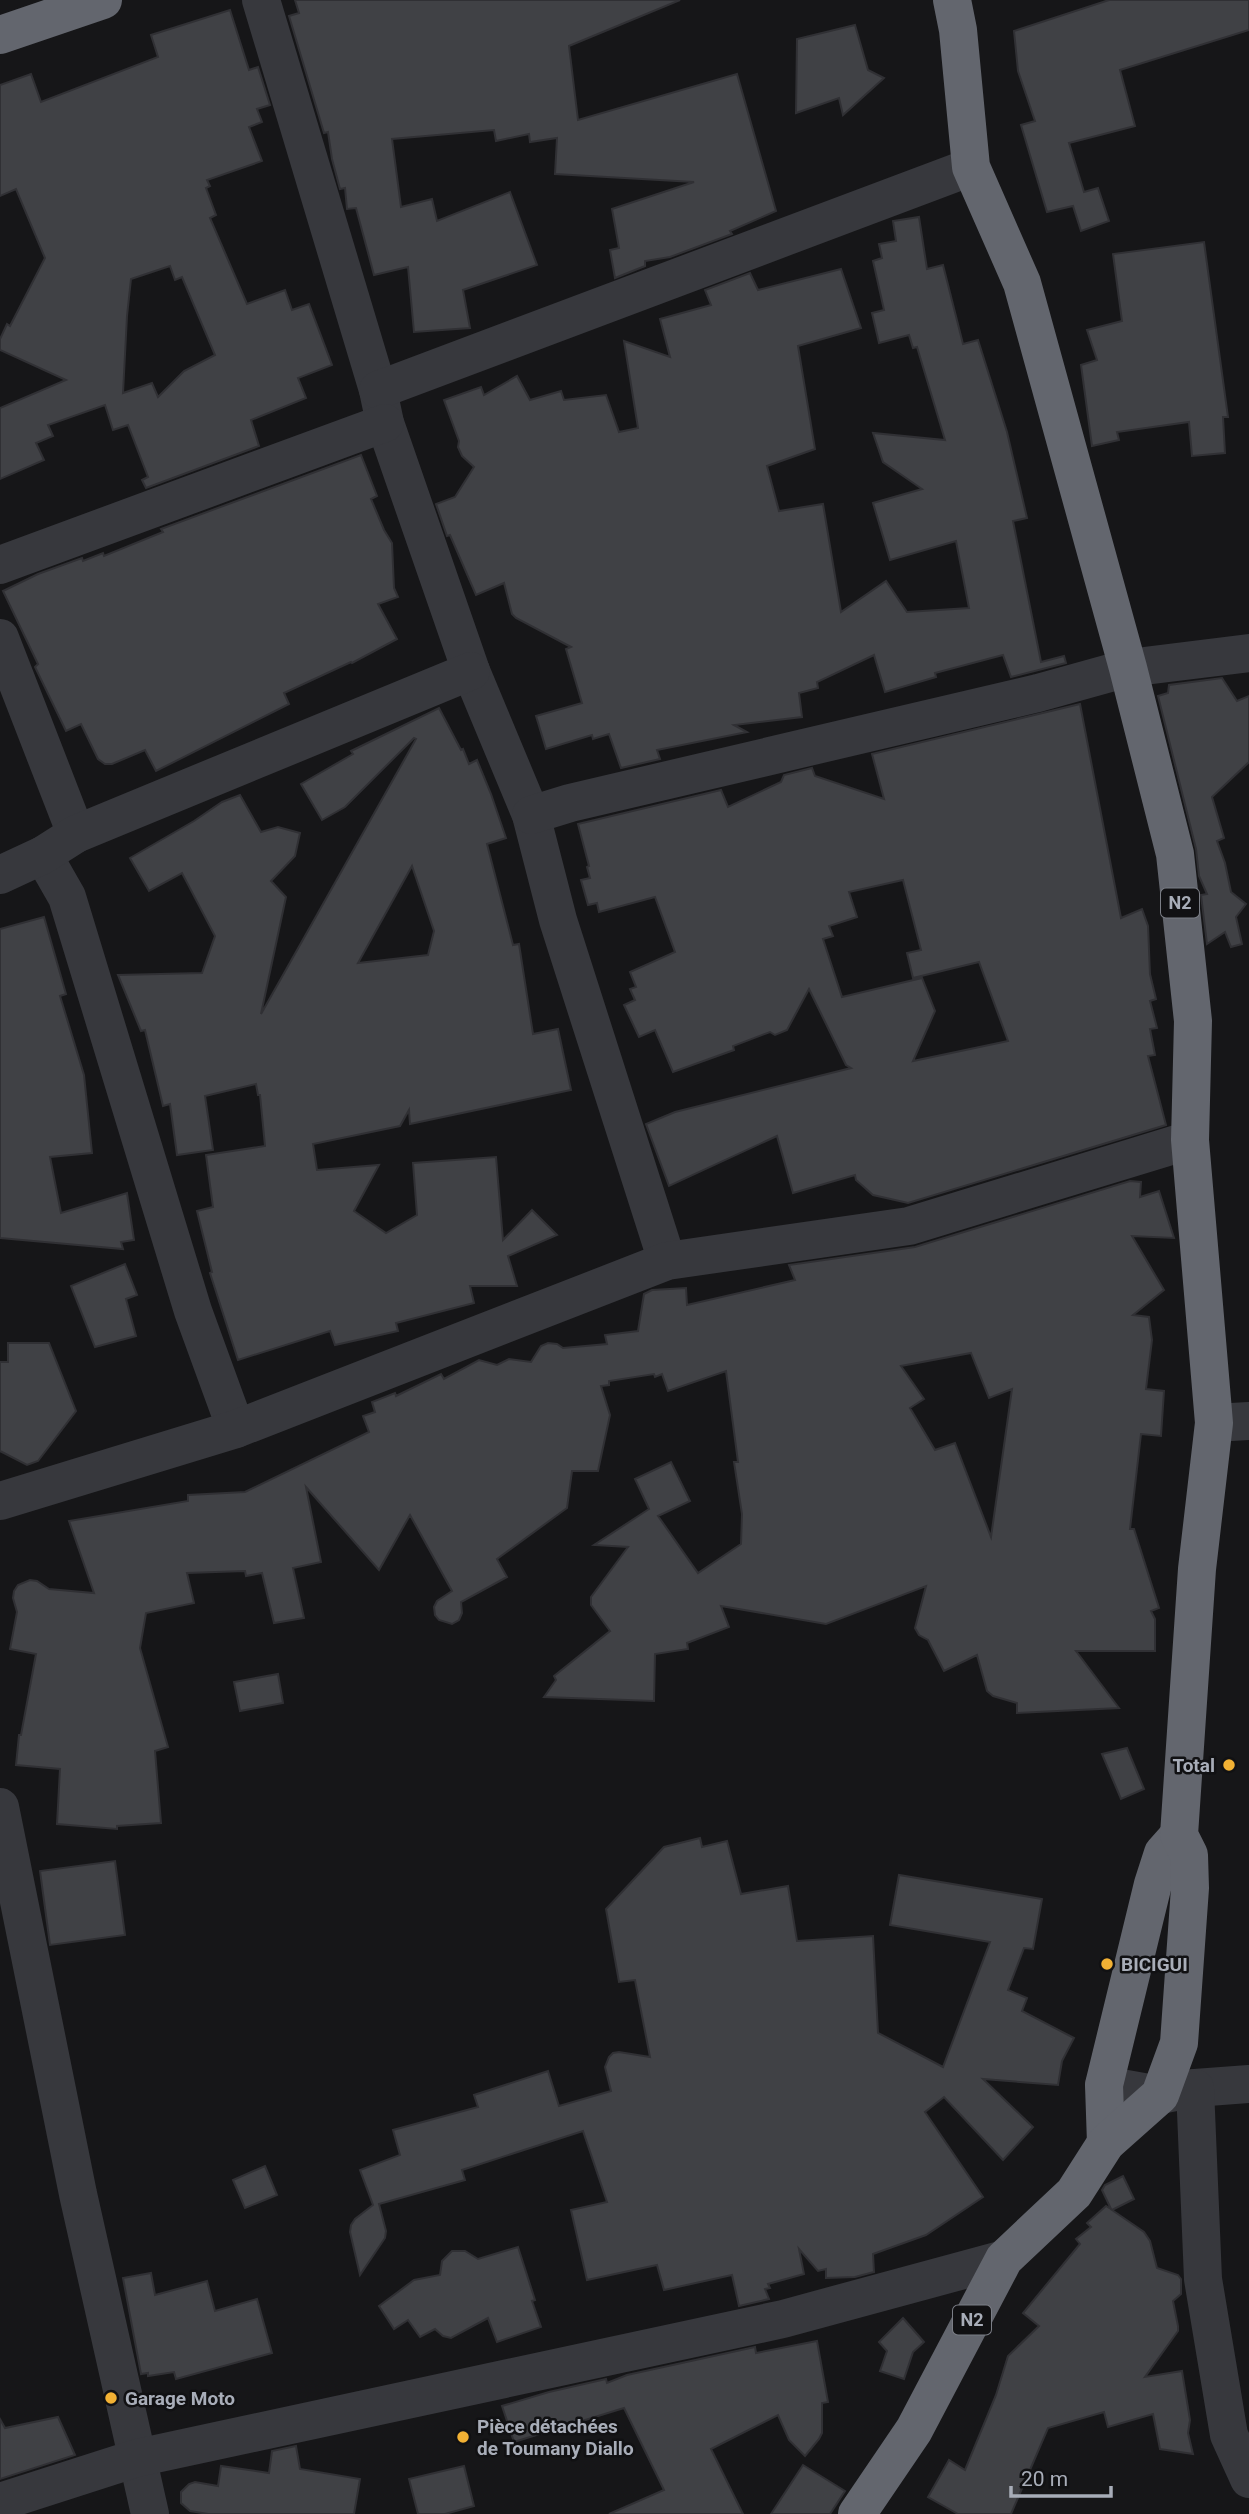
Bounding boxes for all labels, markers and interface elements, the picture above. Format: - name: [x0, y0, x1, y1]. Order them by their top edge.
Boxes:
- road number: N2: [1161, 888, 1199, 918]
- place label: Total: [1172, 1754, 1215, 1777]
- marker: Total: [1221, 1757, 1237, 1773]
- place label: BICIGUI: [1121, 1953, 1188, 1976]
- marker: BICIGUI: [1099, 1956, 1115, 1972]
- road number: N2: [953, 2306, 991, 2334]
- place label: Garage Moto: [125, 2387, 235, 2410]
- marker: Garage Moto: [103, 2390, 119, 2406]
- place label: Pièce détachées de Toumany Diallo: [477, 2415, 634, 2460]
- marker: Pièce détachées de Toumany Diallo: [455, 2429, 471, 2445]
- scale bar: [1011, 2454, 1111, 2498]
- text: 20 m: [1021, 2467, 1068, 2491]

